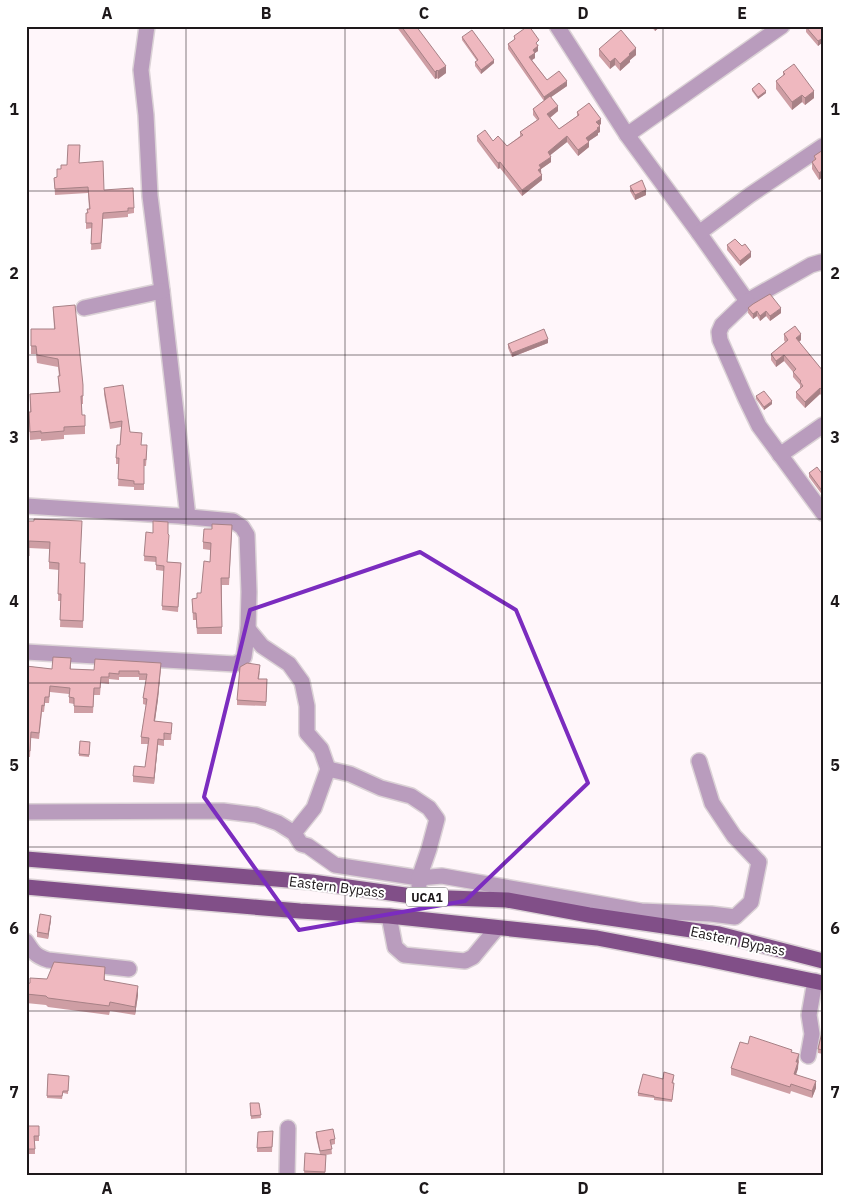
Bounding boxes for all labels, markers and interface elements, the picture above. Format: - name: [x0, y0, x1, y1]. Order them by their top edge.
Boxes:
- text: A: [102, 3, 113, 23]
- text: B: [261, 3, 272, 23]
- text: C: [419, 3, 429, 23]
- text: D: [577, 3, 589, 23]
- text: E: [737, 3, 747, 23]
- text: 1: [9, 99, 19, 119]
- text: 1: [830, 99, 840, 119]
- text: 2: [9, 263, 19, 283]
- text: 2: [830, 263, 840, 283]
- text: 3: [9, 427, 19, 447]
- text: 3: [830, 427, 840, 447]
- text: 4: [9, 591, 19, 611]
- text: 4: [830, 591, 840, 611]
- text: 5: [9, 755, 19, 775]
- text: 5: [830, 755, 840, 775]
- street label: Eastern Bypass: [288, 872, 386, 902]
- road number: UCA1: [406, 888, 448, 906]
- text: 6: [9, 918, 19, 938]
- text: 6: [830, 918, 840, 938]
- street label: Eastern Bypass: [689, 922, 787, 960]
- text: 7: [9, 1082, 19, 1102]
- text: 7: [830, 1082, 840, 1102]
- text: A: [102, 1178, 113, 1198]
- text: B: [261, 1178, 272, 1198]
- text: C: [419, 1178, 429, 1198]
- text: D: [577, 1178, 589, 1198]
- text: E: [737, 1178, 747, 1198]

